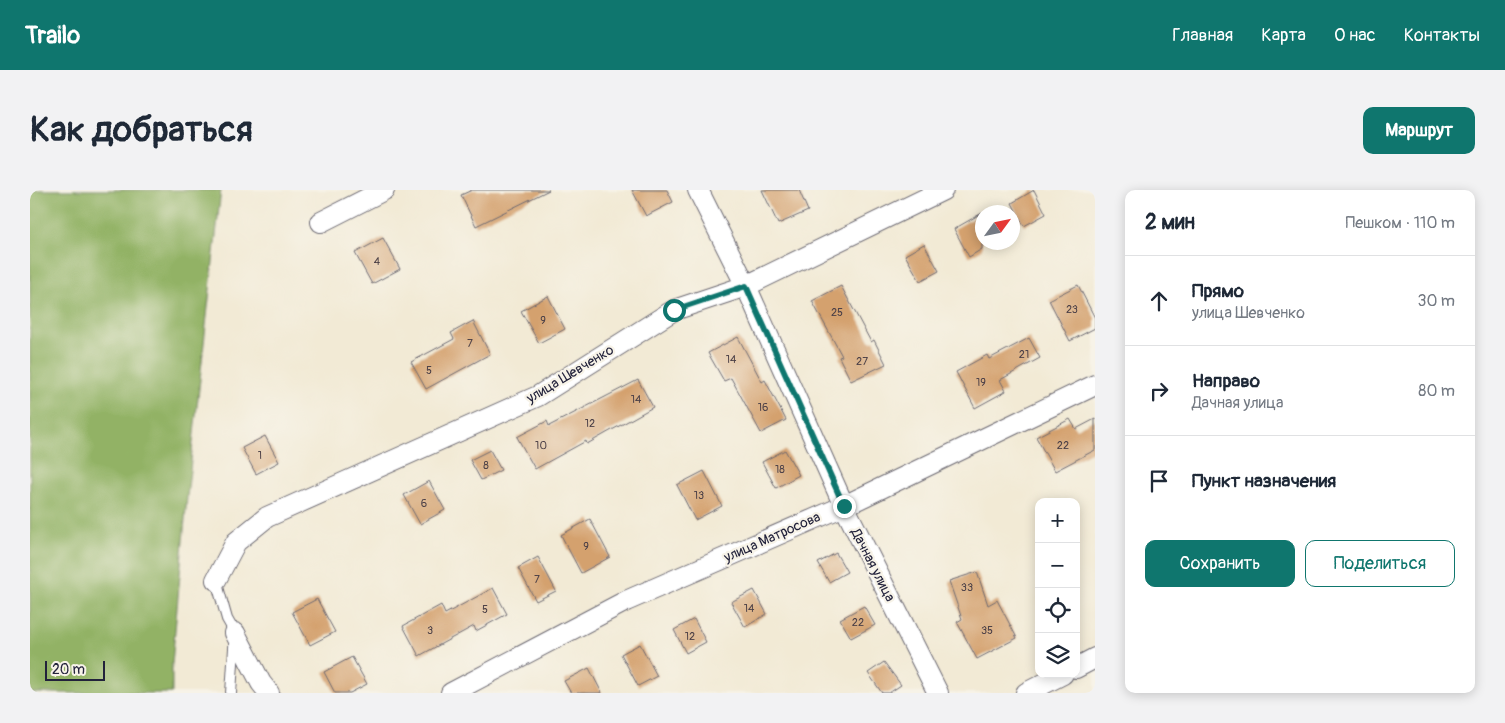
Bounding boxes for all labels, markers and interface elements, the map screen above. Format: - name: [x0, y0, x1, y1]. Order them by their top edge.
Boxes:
- text: Trailo: [25, 21, 80, 50]
- text: Главная: [1172, 24, 1233, 47]
- text: Карта: [1261, 24, 1306, 47]
- text: О нас: [1334, 24, 1376, 47]
- text: Контакты: [1404, 24, 1480, 47]
- button: Маршрут: [1363, 107, 1475, 154]
- text: Как добраться: [30, 108, 253, 152]
- north arrow: [975, 205, 1020, 250]
- text: 2 мин: [1145, 209, 1195, 236]
- text: Пешком · 110 m: [1346, 213, 1455, 233]
- house number: 4: [374, 255, 381, 268]
- text: Прямо: [1192, 279, 1244, 303]
- icon: ahead: [1145, 287, 1173, 315]
- text: 30 m: [1417, 291, 1455, 311]
- route start: [663, 299, 686, 322]
- house number: 23: [1066, 303, 1078, 316]
- text: улица Шевченко: [1192, 303, 1305, 323]
- house number: 25: [831, 306, 843, 319]
- house number: 9: [540, 314, 546, 327]
- house number: 7: [467, 337, 473, 350]
- street label: улица Шевченко: [522, 341, 617, 407]
- house number: 21: [1019, 348, 1029, 361]
- house number: 14: [726, 353, 737, 366]
- house number: 27: [856, 355, 868, 368]
- house number: 5: [426, 364, 432, 377]
- text: Направо: [1192, 369, 1260, 393]
- house number: 19: [976, 376, 986, 389]
- icon: right: [1145, 377, 1173, 405]
- text: 80 m: [1418, 381, 1455, 401]
- house number: 14: [631, 393, 642, 406]
- text: Дачная улица: [1192, 393, 1283, 413]
- house number: 16: [758, 401, 768, 414]
- house number: 12: [585, 417, 595, 430]
- house number: 10: [535, 439, 547, 452]
- house number: 22: [1057, 439, 1069, 452]
- house number: 1: [258, 449, 262, 462]
- house number: 8: [483, 459, 489, 472]
- house number: 18: [775, 463, 785, 476]
- icon: arrive: [1145, 467, 1173, 495]
- text: Пункт назначения: [1192, 469, 1336, 493]
- house number: 13: [694, 489, 704, 502]
- route end: [833, 495, 856, 518]
- house number: 6: [421, 497, 427, 510]
- map controls: [1035, 498, 1080, 678]
- button: +: [1035, 498, 1080, 543]
- street label: улица Матросова: [720, 508, 823, 566]
- street label: Дачная улица: [847, 525, 899, 604]
- house number: 9: [583, 540, 589, 553]
- button: Сохранить: [1145, 540, 1295, 587]
- button: Поделиться: [1305, 540, 1455, 587]
- button: −: [1035, 543, 1080, 588]
- house number: 7: [534, 573, 540, 586]
- house number: 33: [961, 581, 973, 594]
- button: locate: [1035, 588, 1080, 633]
- house number: 14: [744, 602, 755, 615]
- house number: 5: [482, 603, 488, 616]
- house number: 22: [852, 616, 864, 629]
- house number: 3: [427, 624, 433, 637]
- house number: 35: [981, 624, 993, 637]
- house number: 12: [685, 630, 695, 643]
- button: layers: [1035, 633, 1080, 678]
- scale bar: [45, 658, 105, 681]
- text: 20 m: [52, 661, 85, 678]

